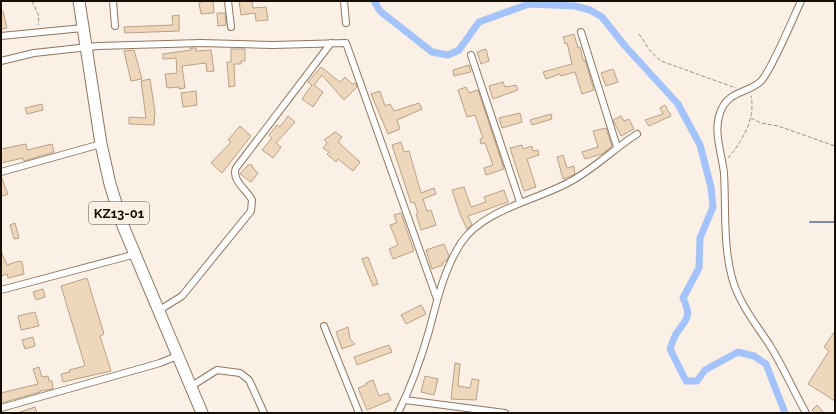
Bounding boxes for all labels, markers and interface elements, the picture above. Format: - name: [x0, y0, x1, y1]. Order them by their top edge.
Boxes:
- road number: KZ13-01: [89, 202, 149, 224]

